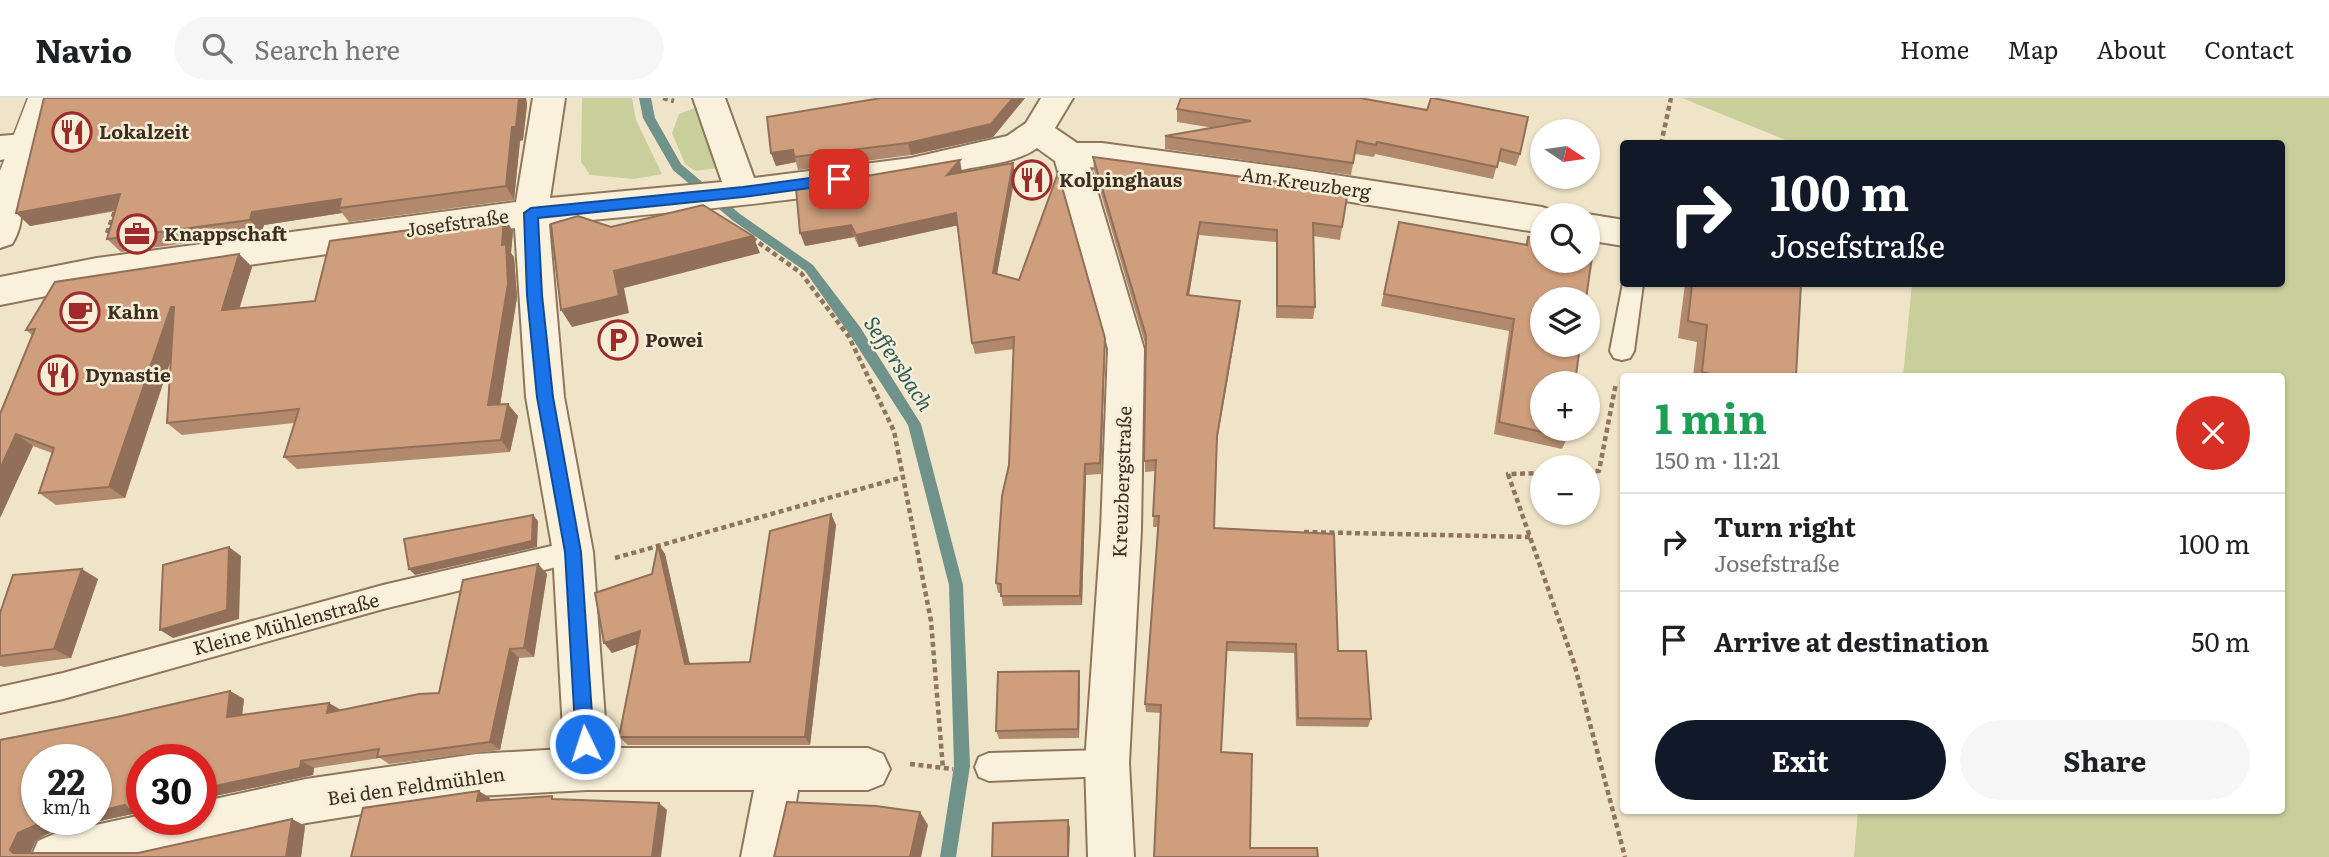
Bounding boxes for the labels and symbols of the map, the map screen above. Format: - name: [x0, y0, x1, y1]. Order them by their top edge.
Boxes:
- restaurant icon: Lokalzeit: [51, 111, 93, 153]
- place label: Lokalzeit: [99, 117, 190, 145]
- north arrow: [1530, 119, 1600, 189]
- pin: [809, 149, 869, 209]
- restaurant icon: Kolpinghaus: [1011, 159, 1053, 201]
- street label: Am Kreuzberg: [1239, 159, 1373, 205]
- place label: Kolpinghaus: [1059, 165, 1182, 193]
- street label: Josefstraße: [403, 201, 510, 243]
- office icon: Knappschaft: [116, 213, 158, 255]
- place label: Knappschaft: [164, 219, 287, 247]
- cafe icon: Kahn: [59, 291, 101, 333]
- place label: Kahn: [107, 297, 159, 325]
- water label: Seffersbach: [858, 309, 943, 417]
- parking icon: Powei: [597, 319, 639, 361]
- place label: Powei: [645, 325, 703, 353]
- restaurant icon: Dynastie: [37, 354, 79, 396]
- place label: Dynastie: [85, 360, 171, 388]
- street label: Kreuzbergstraße: [1104, 405, 1138, 559]
- street label: Kleine Mühlenstraße: [190, 585, 382, 661]
- position arrow: [548, 707, 622, 781]
- speed limit sign: 30: [126, 744, 217, 835]
- street label: Bei den Feldmühlen: [325, 759, 507, 811]

